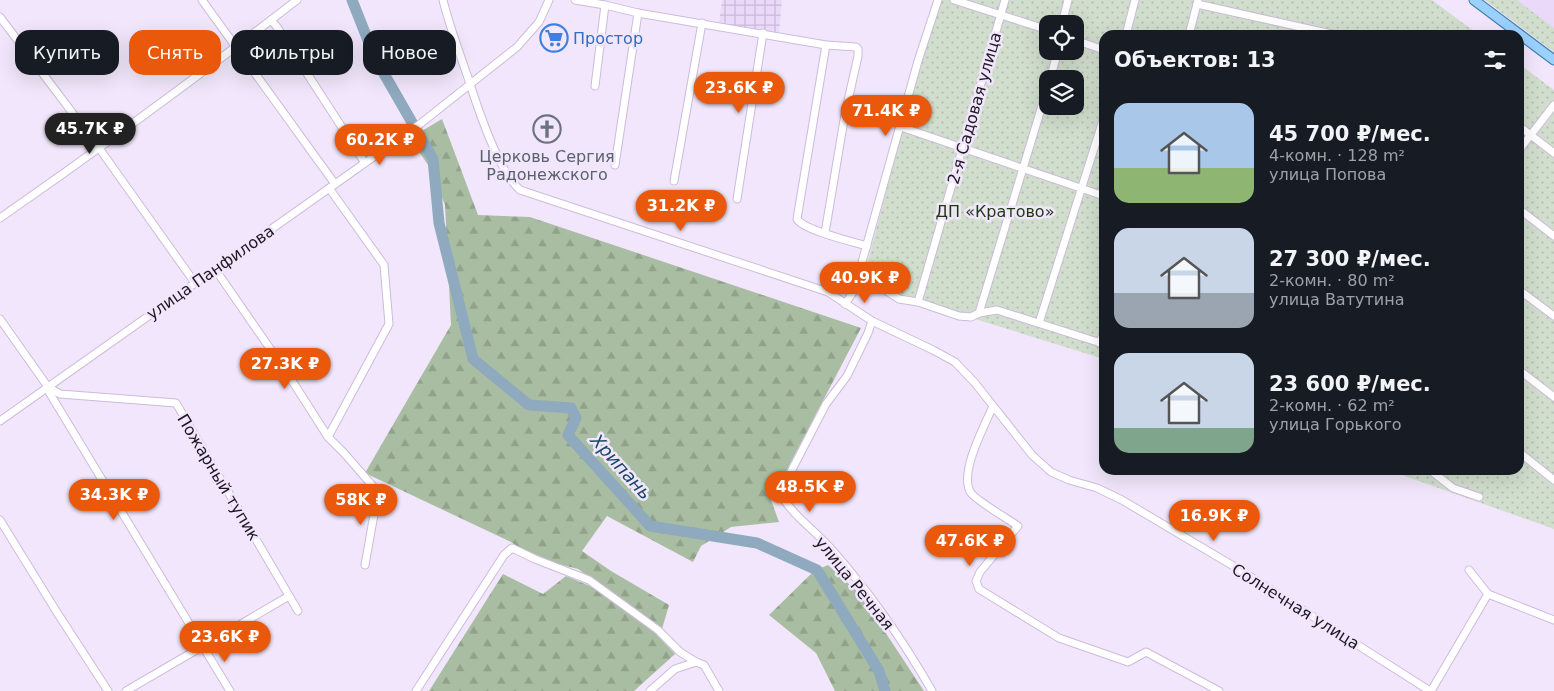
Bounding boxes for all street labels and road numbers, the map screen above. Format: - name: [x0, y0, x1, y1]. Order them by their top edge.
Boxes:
- street label: 2-я Садовая улица: [944, 30, 1005, 186]
- street label: улица Панфилова: [143, 221, 278, 324]
- street label: Пожарный тупик: [173, 411, 264, 544]
- street label: улица Речная: [811, 533, 898, 634]
- street label: Солнечная улица: [1228, 559, 1363, 653]

